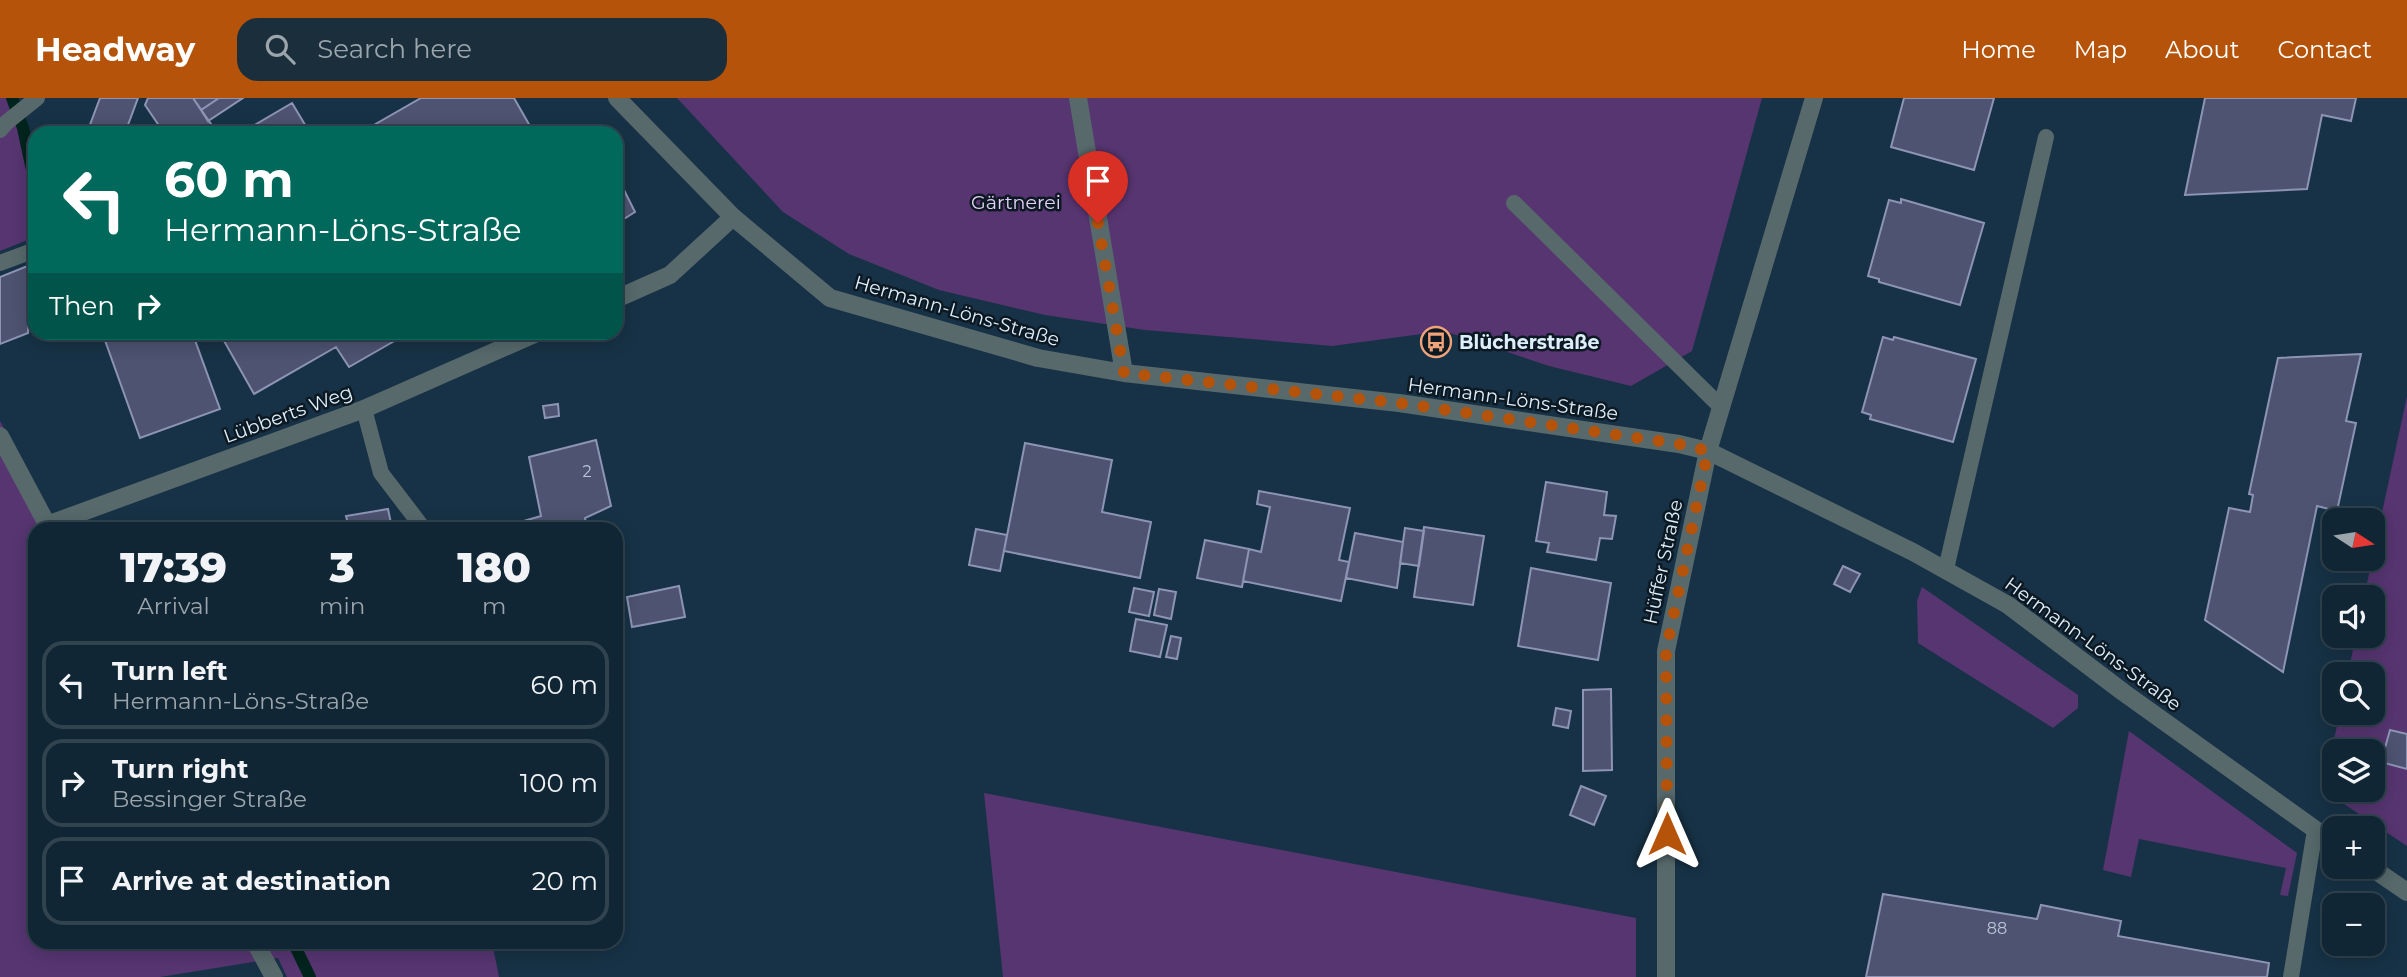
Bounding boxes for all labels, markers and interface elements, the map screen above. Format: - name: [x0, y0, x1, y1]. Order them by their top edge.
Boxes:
- search box: [237, 18, 727, 81]
- text: Headway: [35, 29, 195, 69]
- icon: search: [261, 30, 299, 68]
- text: Search here: [317, 33, 472, 65]
- text: Home: [1961, 35, 2036, 64]
- text: Map: [2074, 35, 2127, 64]
- text: About: [2165, 35, 2239, 64]
- text: Contact: [2277, 35, 2372, 64]
- text: 60 m: [164, 150, 294, 209]
- pin: [1068, 151, 1128, 223]
- icon: left: [49, 154, 140, 245]
- icon: arrive: [1079, 162, 1117, 200]
- park label: Gärtnerei: [971, 191, 1061, 214]
- text: Hermann-Löns-Straße: [164, 210, 522, 249]
- street label: Hermann-Löns-Straße: [852, 271, 1062, 351]
- icon: right: [129, 287, 167, 325]
- text: Then: [49, 290, 115, 322]
- bus stop icon: Blücherstraße: [1419, 325, 1453, 359]
- place label: Blücherstraße: [1459, 331, 1600, 354]
- street label: Hermann-Löns-Straße: [1406, 373, 1620, 425]
- street label: Lübberts Weg: [220, 380, 356, 448]
- house number: 2: [582, 462, 592, 481]
- street label: Hüffer Straße: [1639, 498, 1687, 626]
- north arrow: [2322, 508, 2385, 570]
- map controls: [2322, 508, 2385, 956]
- text: 17:39: [120, 541, 227, 593]
- text: 3: [329, 541, 355, 593]
- text: 180: [457, 541, 531, 593]
- street label: Hermann-Löns-Straße: [2000, 572, 2186, 716]
- button: sound: [2322, 585, 2385, 648]
- text: Arrival: [137, 592, 210, 620]
- text: min: [319, 592, 365, 620]
- text: m: [482, 592, 506, 620]
- text: Turn left: [112, 655, 228, 687]
- button: search: [2322, 662, 2385, 725]
- icon: left: [53, 666, 91, 704]
- text: 60 m: [531, 669, 598, 701]
- text: Hermann-Löns-Straße: [112, 687, 369, 715]
- button: layers: [2322, 739, 2385, 802]
- text: Turn right: [112, 753, 248, 785]
- icon: right: [53, 764, 91, 802]
- text: 100 m: [520, 767, 598, 799]
- text: Bessinger Straße: [112, 785, 307, 813]
- position arrow: [1630, 797, 1704, 871]
- button: +: [2322, 816, 2385, 879]
- icon: arrive: [53, 862, 91, 900]
- text: Arrive at destination: [112, 865, 391, 897]
- text: 20 m: [532, 865, 598, 897]
- button: −: [2322, 893, 2385, 956]
- house number: 88: [1987, 919, 2007, 938]

